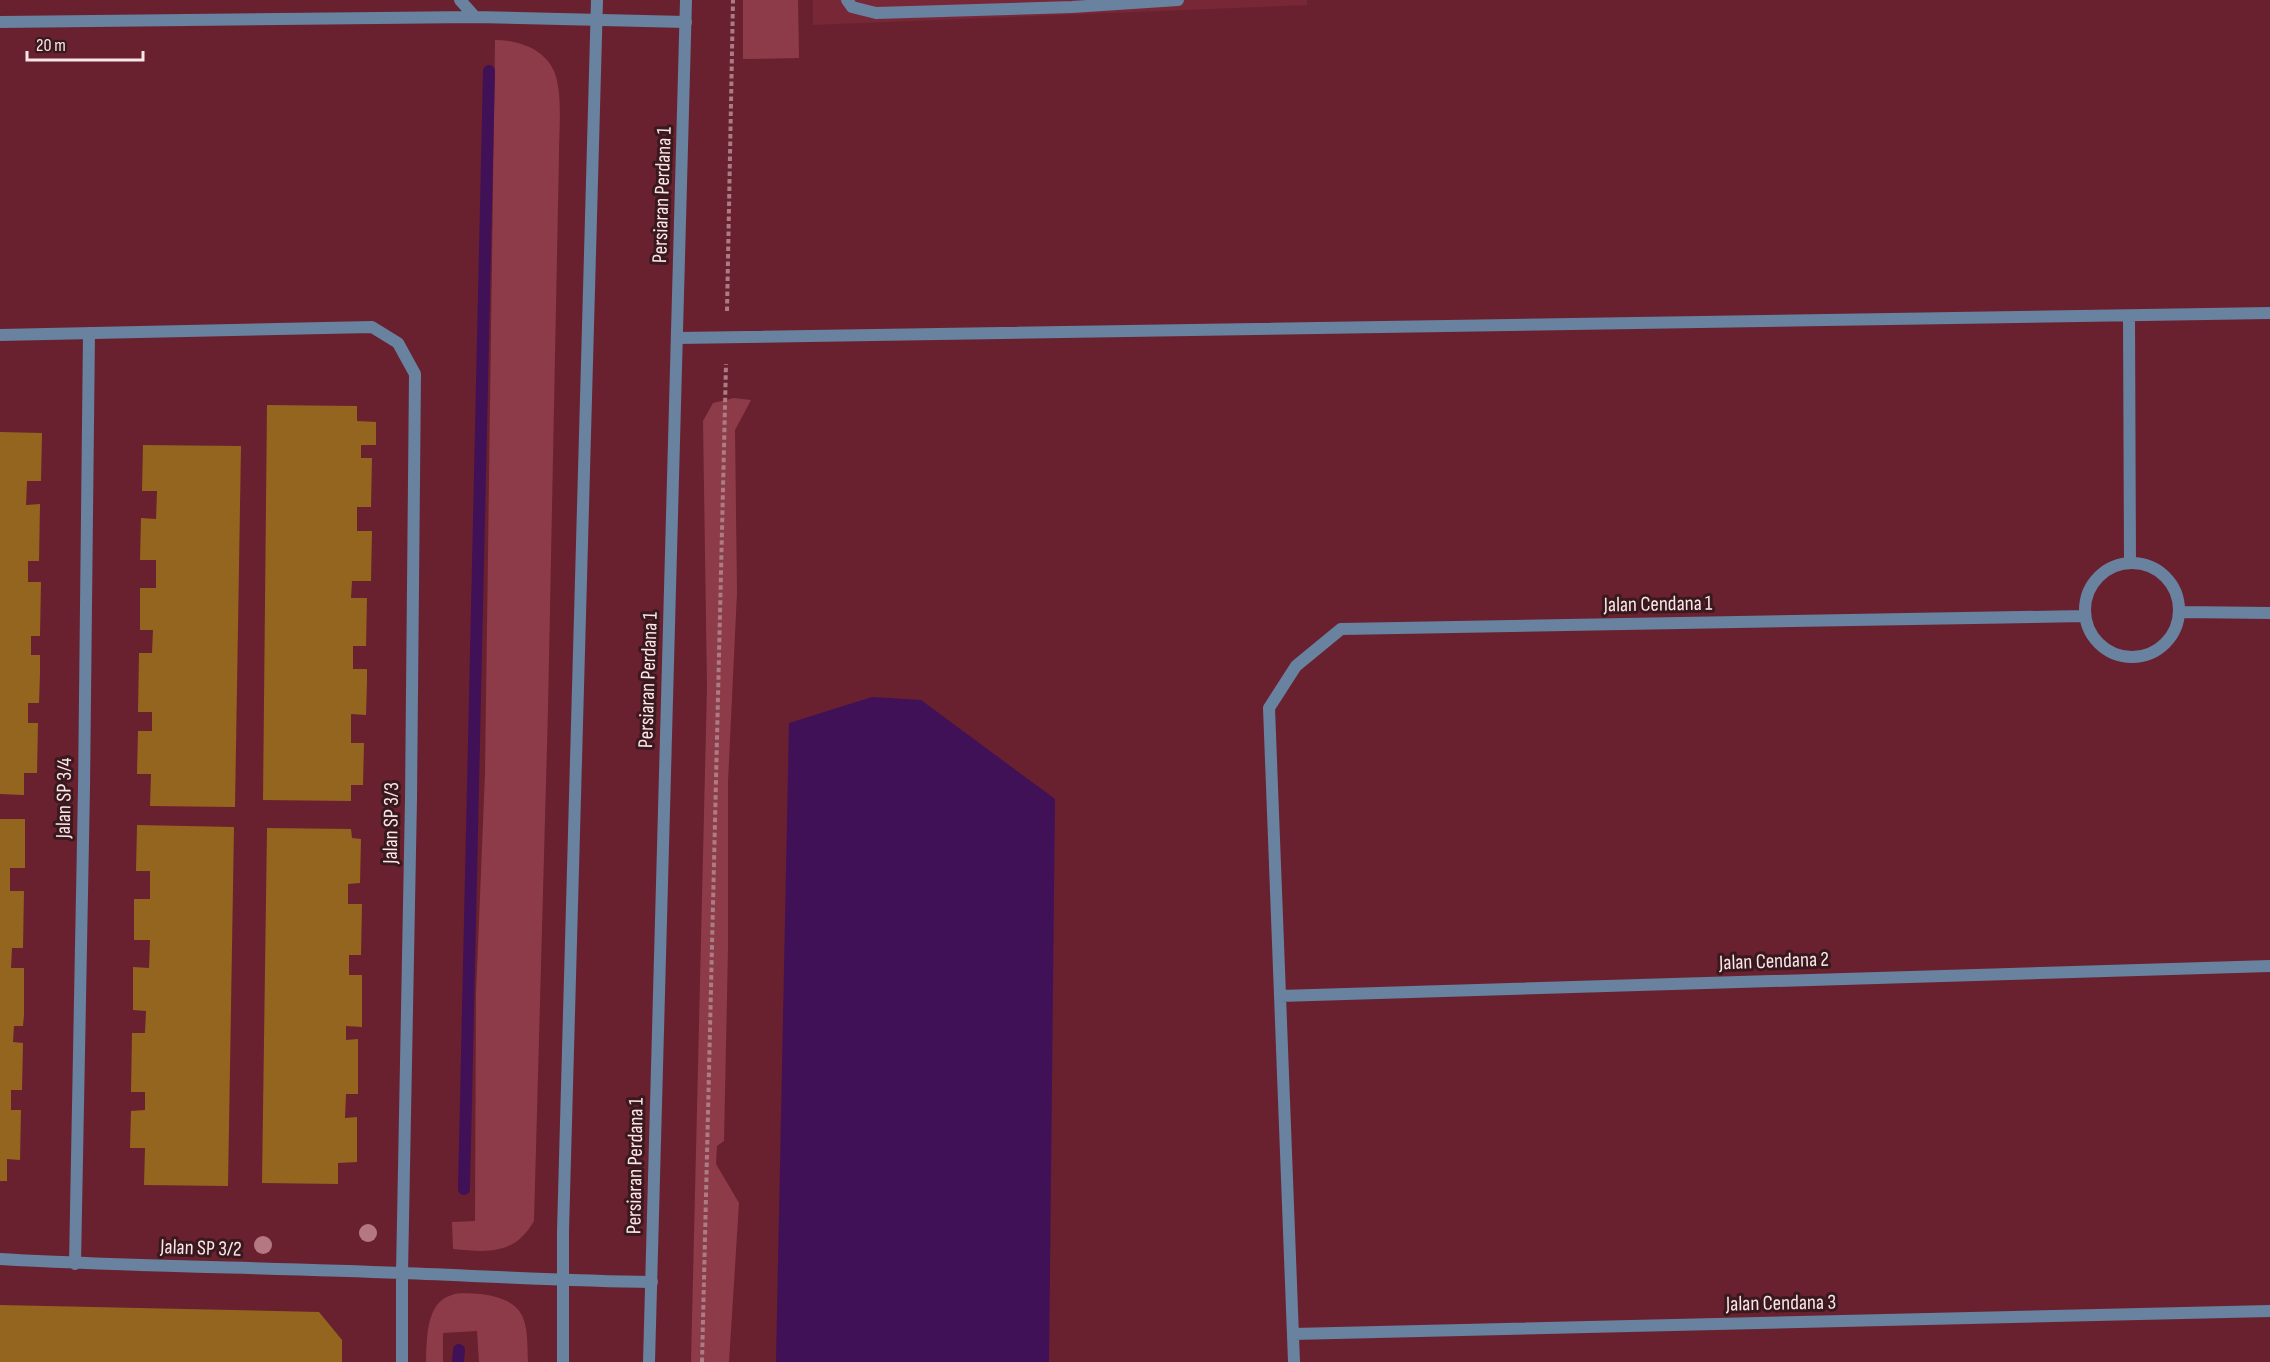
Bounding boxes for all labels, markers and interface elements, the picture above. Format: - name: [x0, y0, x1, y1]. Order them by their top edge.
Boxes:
- scale bar: [27, 24, 142, 62]
- text: 20 m: [36, 35, 66, 56]
- street label: Persiaran Perdana 1: [647, 126, 677, 264]
- street label: Jalan Cendana 1: [1602, 591, 1713, 617]
- street label: Persiaran Perdana 1: [633, 611, 663, 749]
- street label: Jalan SP 3/4: [51, 757, 77, 840]
- street label: Jalan SP 3/3: [378, 782, 404, 865]
- street label: Jalan Cendana 2: [1718, 947, 1829, 975]
- street label: Persiaran Perdana 1: [621, 1097, 649, 1234]
- street label: Jalan SP 3/2: [159, 1234, 242, 1262]
- street label: Jalan Cendana 3: [1725, 1290, 1836, 1316]

